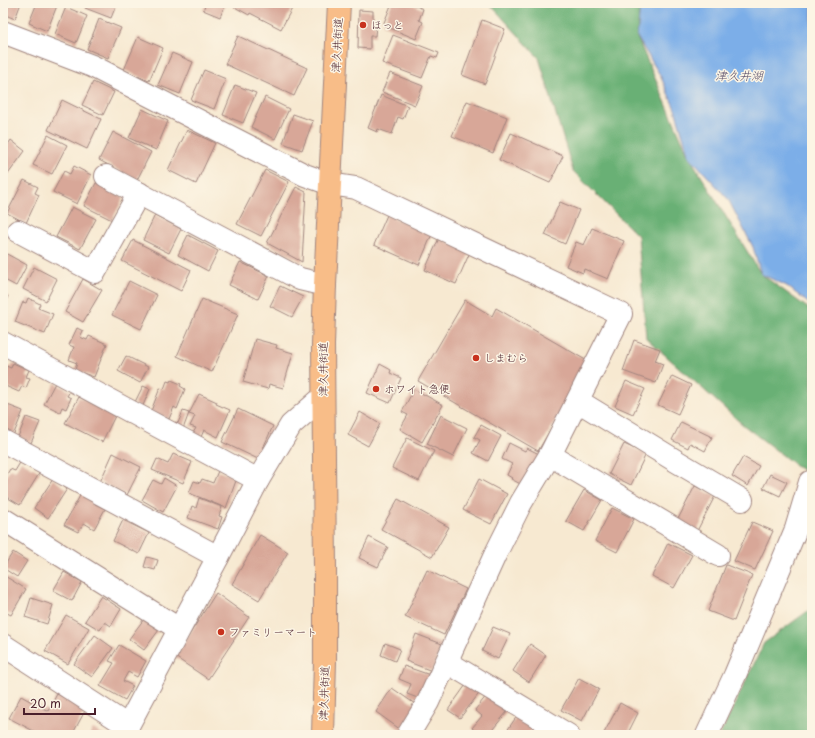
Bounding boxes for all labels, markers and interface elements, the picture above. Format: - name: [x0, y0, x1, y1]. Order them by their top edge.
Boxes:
- place label: ほっと: [371, 16, 404, 33]
- street label: 津久井街道: [327, 17, 346, 73]
- marker: ほっと: [358, 20, 368, 30]
- water label: 津久井湖: [715, 66, 764, 84]
- street label: 津久井街道: [314, 342, 331, 397]
- place label: しまむら: [484, 349, 528, 366]
- marker: しまむら: [471, 353, 481, 363]
- place label: ホワイト急便: [384, 380, 450, 397]
- marker: ホワイト急便: [371, 384, 381, 394]
- place label: ファミリーマート: [229, 623, 317, 640]
- marker: ファミリーマート: [216, 627, 226, 637]
- street label: 津久井街道: [314, 665, 333, 721]
- scale bar: [24, 690, 95, 716]
- text: 20 m: [30, 694, 61, 712]

